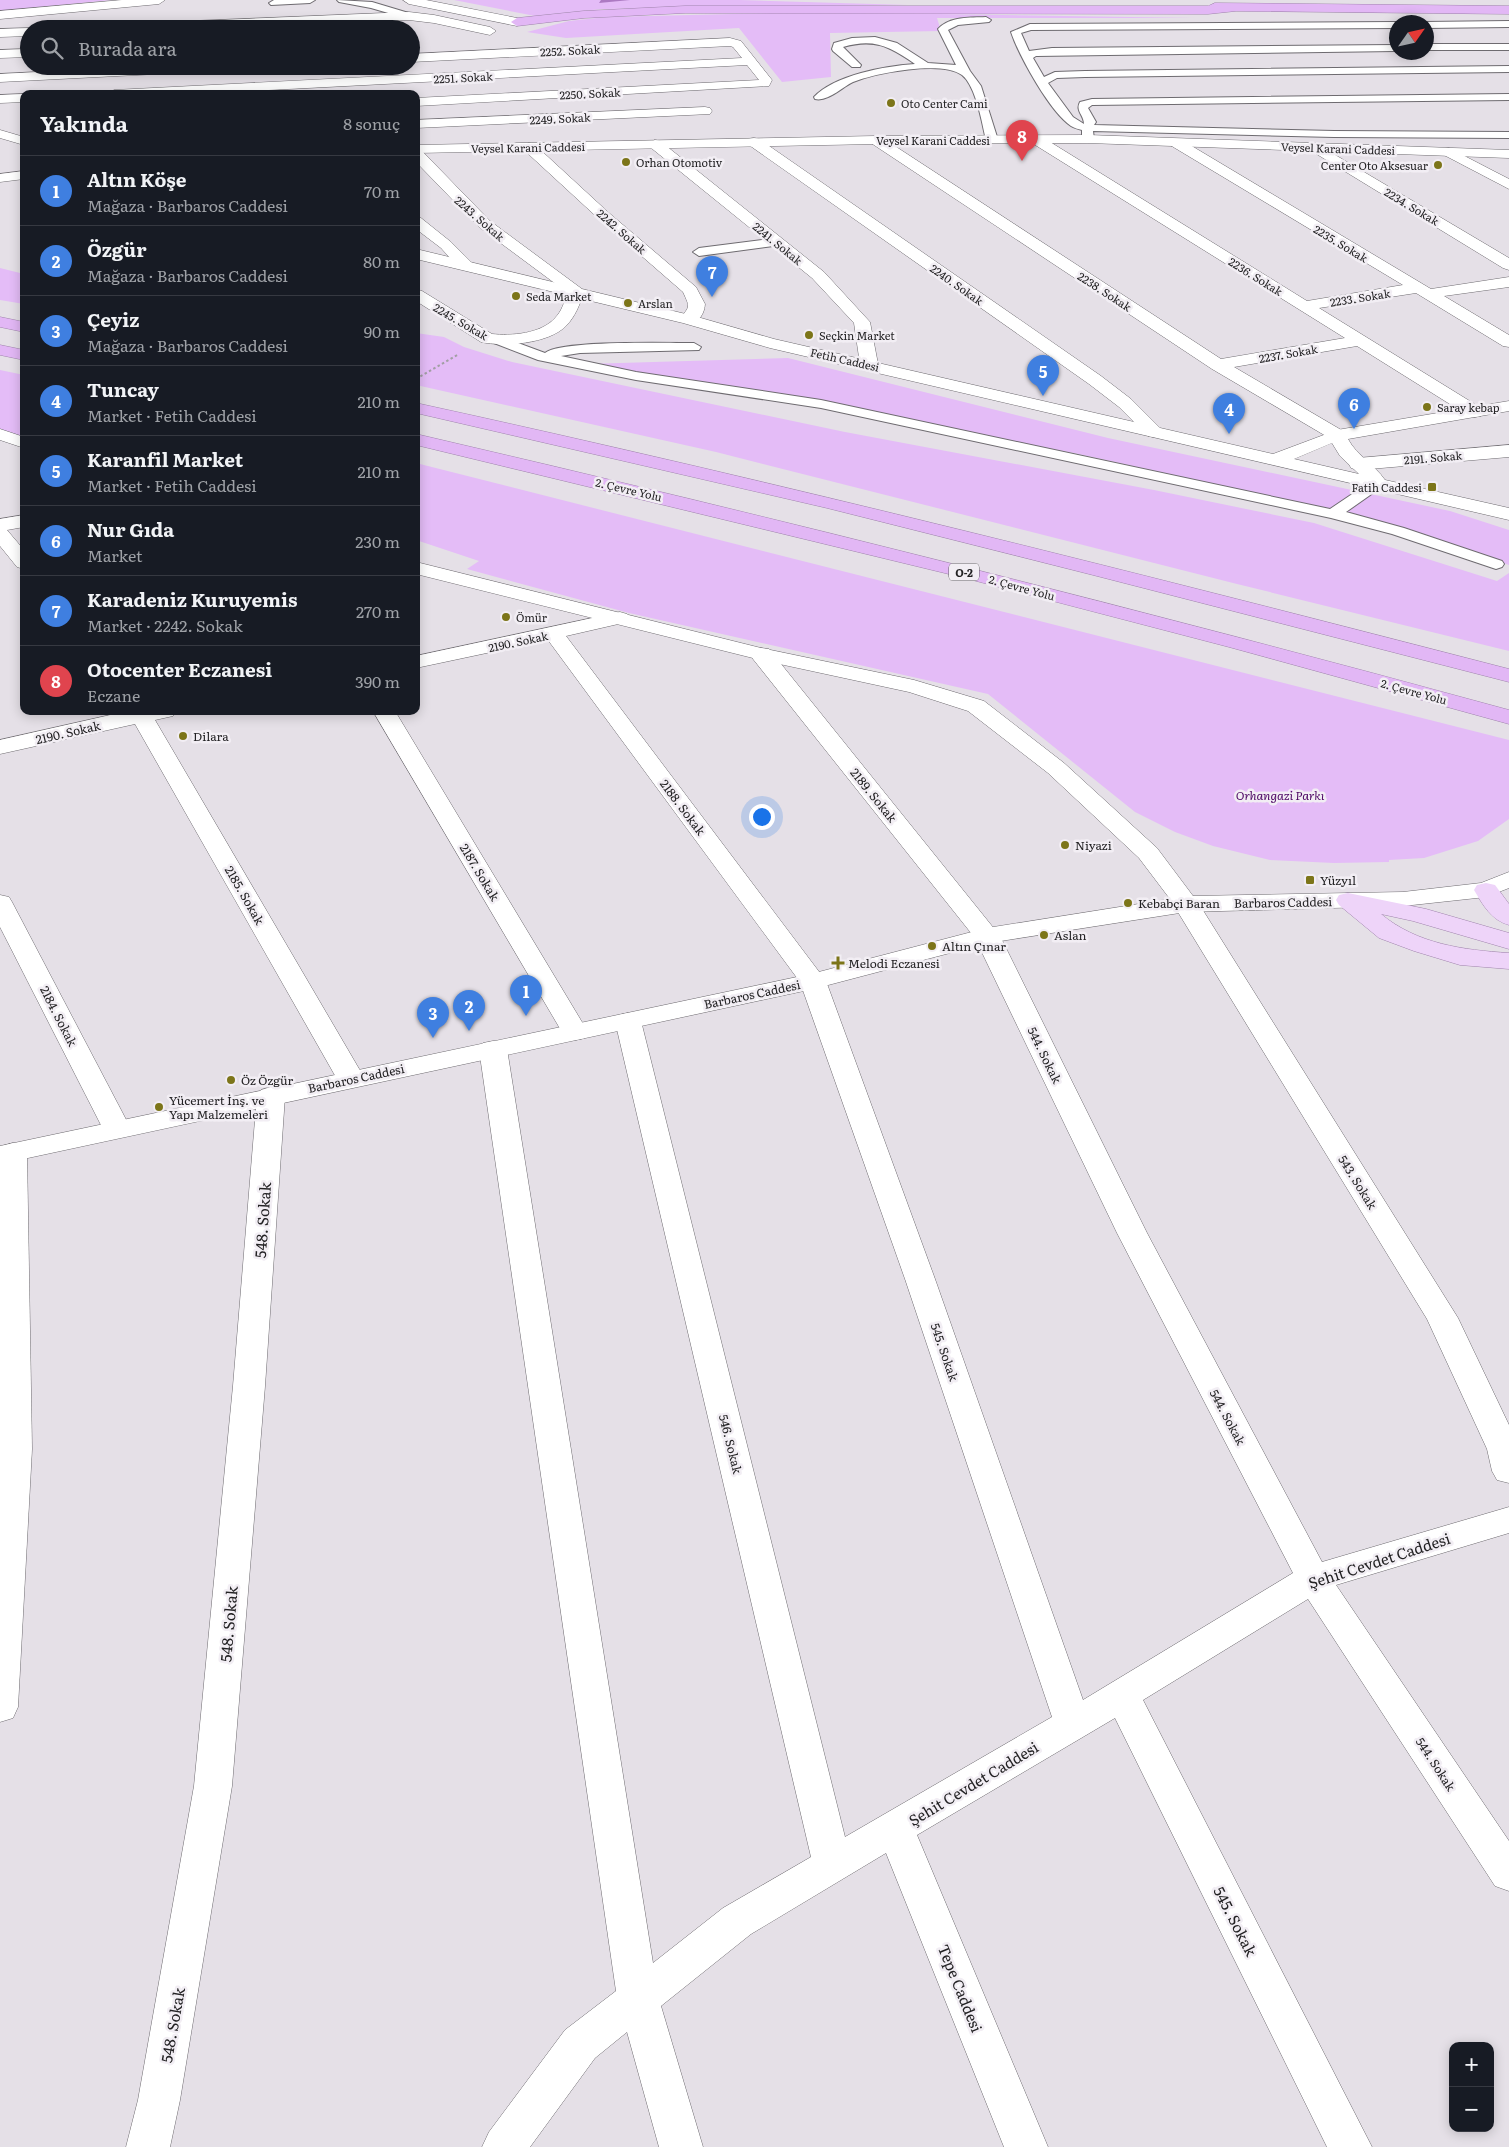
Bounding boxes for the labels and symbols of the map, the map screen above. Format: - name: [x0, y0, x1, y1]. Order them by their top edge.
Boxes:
- north arrow: [1389, 15, 1434, 60]
- street label: 2252. Sokak: [539, 40, 601, 60]
- street label: 2251. Sokak: [433, 67, 493, 87]
- street label: 2250. Sokak: [559, 83, 621, 103]
- place label: Oto Center Cami: [901, 95, 988, 111]
- marker: Oto Center Cami: [885, 97, 897, 109]
- street label: 2249. Sokak: [529, 108, 591, 128]
- pin: 8: [1006, 120, 1038, 161]
- street label: Veysel Karani Caddesi: [876, 132, 990, 148]
- street label: Veysel Karani Caddesi: [471, 138, 585, 156]
- street label: Veysel Karani Caddesi: [1281, 138, 1396, 158]
- place label: Orhan Otomotiv: [636, 154, 723, 170]
- marker: Orhan Otomotiv: [620, 156, 632, 168]
- place label: Center Oto Aksesuar: [1321, 157, 1429, 173]
- marker: Center Oto Aksesuar: [1432, 159, 1444, 171]
- street label: 2234. Sokak: [1382, 183, 1443, 229]
- street label: 2243. Sokak: [452, 192, 509, 244]
- street label: 2242. Sokak: [594, 205, 650, 257]
- street label: 2241. Sokak: [750, 218, 806, 268]
- street label: 2235. Sokak: [1311, 221, 1371, 266]
- street label: 2236. Sokak: [1226, 253, 1286, 299]
- pin: 7: [696, 256, 728, 297]
- street label: 2240. Sokak: [927, 260, 987, 308]
- street label: 2238. Sokak: [1075, 268, 1135, 315]
- street label: 2233. Sokak: [1329, 284, 1392, 310]
- place label: Seda Market: [526, 288, 592, 304]
- marker: Seda Market: [510, 290, 522, 302]
- place label: Arslan: [638, 295, 673, 311]
- marker: Arslan: [622, 297, 634, 309]
- street label: 2245. Sokak: [431, 299, 492, 343]
- place label: Seçkin Market: [819, 327, 895, 343]
- marker: Seçkin Market: [803, 329, 815, 341]
- street label: 2237. Sokak: [1257, 340, 1319, 366]
- street label: Fetih Caddesi: [809, 343, 881, 375]
- pin: 5: [1027, 355, 1059, 396]
- pin: 6: [1338, 388, 1370, 429]
- pin: 4: [1213, 393, 1245, 434]
- place label: Saray kebap: [1437, 399, 1500, 415]
- marker: Saray kebap: [1421, 401, 1433, 413]
- street label: 2191. Sokak: [1403, 446, 1463, 468]
- street label: 2. Çevre Yolu: [594, 474, 664, 504]
- place label: Fatih Caddesi: [1352, 479, 1422, 495]
- marker: Fatih Caddesi: [1426, 481, 1438, 493]
- road number: O-2: [949, 564, 979, 580]
- street label: 2. Çevre Yolu: [987, 570, 1057, 604]
- place label: Ömür: [516, 609, 548, 625]
- marker: Ömür: [500, 611, 512, 623]
- street label: 2190. Sokak: [487, 627, 549, 655]
- street label: 2. Çevre Yolu: [1379, 674, 1449, 708]
- street label: 2190. Sokak: [34, 716, 103, 748]
- place label: Dilara: [193, 727, 229, 745]
- marker: Dilara: [177, 730, 189, 742]
- street label: 2189. Sokak: [846, 764, 902, 827]
- street label: 2188. Sokak: [656, 775, 710, 839]
- park label: Orhangazi Parkı: [1236, 786, 1325, 804]
- your location: [749, 804, 775, 830]
- place label: Niyazi: [1075, 836, 1112, 854]
- marker: Niyazi: [1059, 839, 1071, 851]
- street label: 2187. Sokak: [456, 840, 505, 905]
- street label: 2185. Sokak: [221, 862, 269, 928]
- place label: Yüzyıl: [1320, 871, 1356, 889]
- marker: Yüzyıl: [1304, 874, 1316, 886]
- street label: Barbaros Caddesi: [1234, 892, 1332, 912]
- place label: Kebabçi Baran: [1138, 894, 1220, 912]
- marker: Kebabçi Baran: [1122, 897, 1134, 909]
- place label: Aslan: [1054, 926, 1087, 944]
- marker: Aslan: [1038, 929, 1050, 941]
- place label: Altın Çınar: [942, 937, 1006, 955]
- marker: Altın Çınar: [926, 940, 938, 952]
- place label: Melodi Eczanesi: [848, 954, 940, 972]
- marker: Melodi Eczanesi: [832, 957, 844, 969]
- pin: 1: [510, 975, 542, 1016]
- street label: Barbaros Caddesi: [702, 975, 802, 1013]
- street label: 2184. Sokak: [36, 983, 82, 1050]
- pin: 2: [453, 990, 485, 1031]
- pin: 3: [417, 997, 449, 1038]
- street label: 544. Sokak: [1024, 1024, 1067, 1087]
- street label: Barbaros Caddesi: [306, 1059, 406, 1097]
- place label: Öz Özgür: [241, 1071, 294, 1089]
- marker: Öz Özgür: [225, 1074, 237, 1086]
- place label: Yücemert İnş. ve Yapı Malzemeleri: [169, 1091, 268, 1123]
- marker: Yücemert İnş. ve Yapı Malzemeleri: [153, 1101, 165, 1113]
- street label: 543. Sokak: [1334, 1151, 1382, 1213]
- street label: 548. Sokak: [248, 1180, 276, 1259]
- street label: 545. Sokak: [927, 1321, 964, 1384]
- street label: 544. Sokak: [1206, 1386, 1251, 1449]
- street label: 546. Sokak: [715, 1412, 747, 1476]
- street label: Şehit Cevdet Caddesi: [1305, 1526, 1453, 1594]
- street label: 548. Sokak: [213, 1584, 243, 1663]
- street label: 544. Sokak: [1412, 1734, 1460, 1795]
- street label: Şehit Cevdet Caddesi: [904, 1735, 1042, 1831]
- street label: 545. Sokak: [1209, 1882, 1264, 1961]
- street label: Tepe Caddesi: [933, 1940, 989, 2036]
- street label: 548. Sokak: [154, 1985, 190, 2064]

